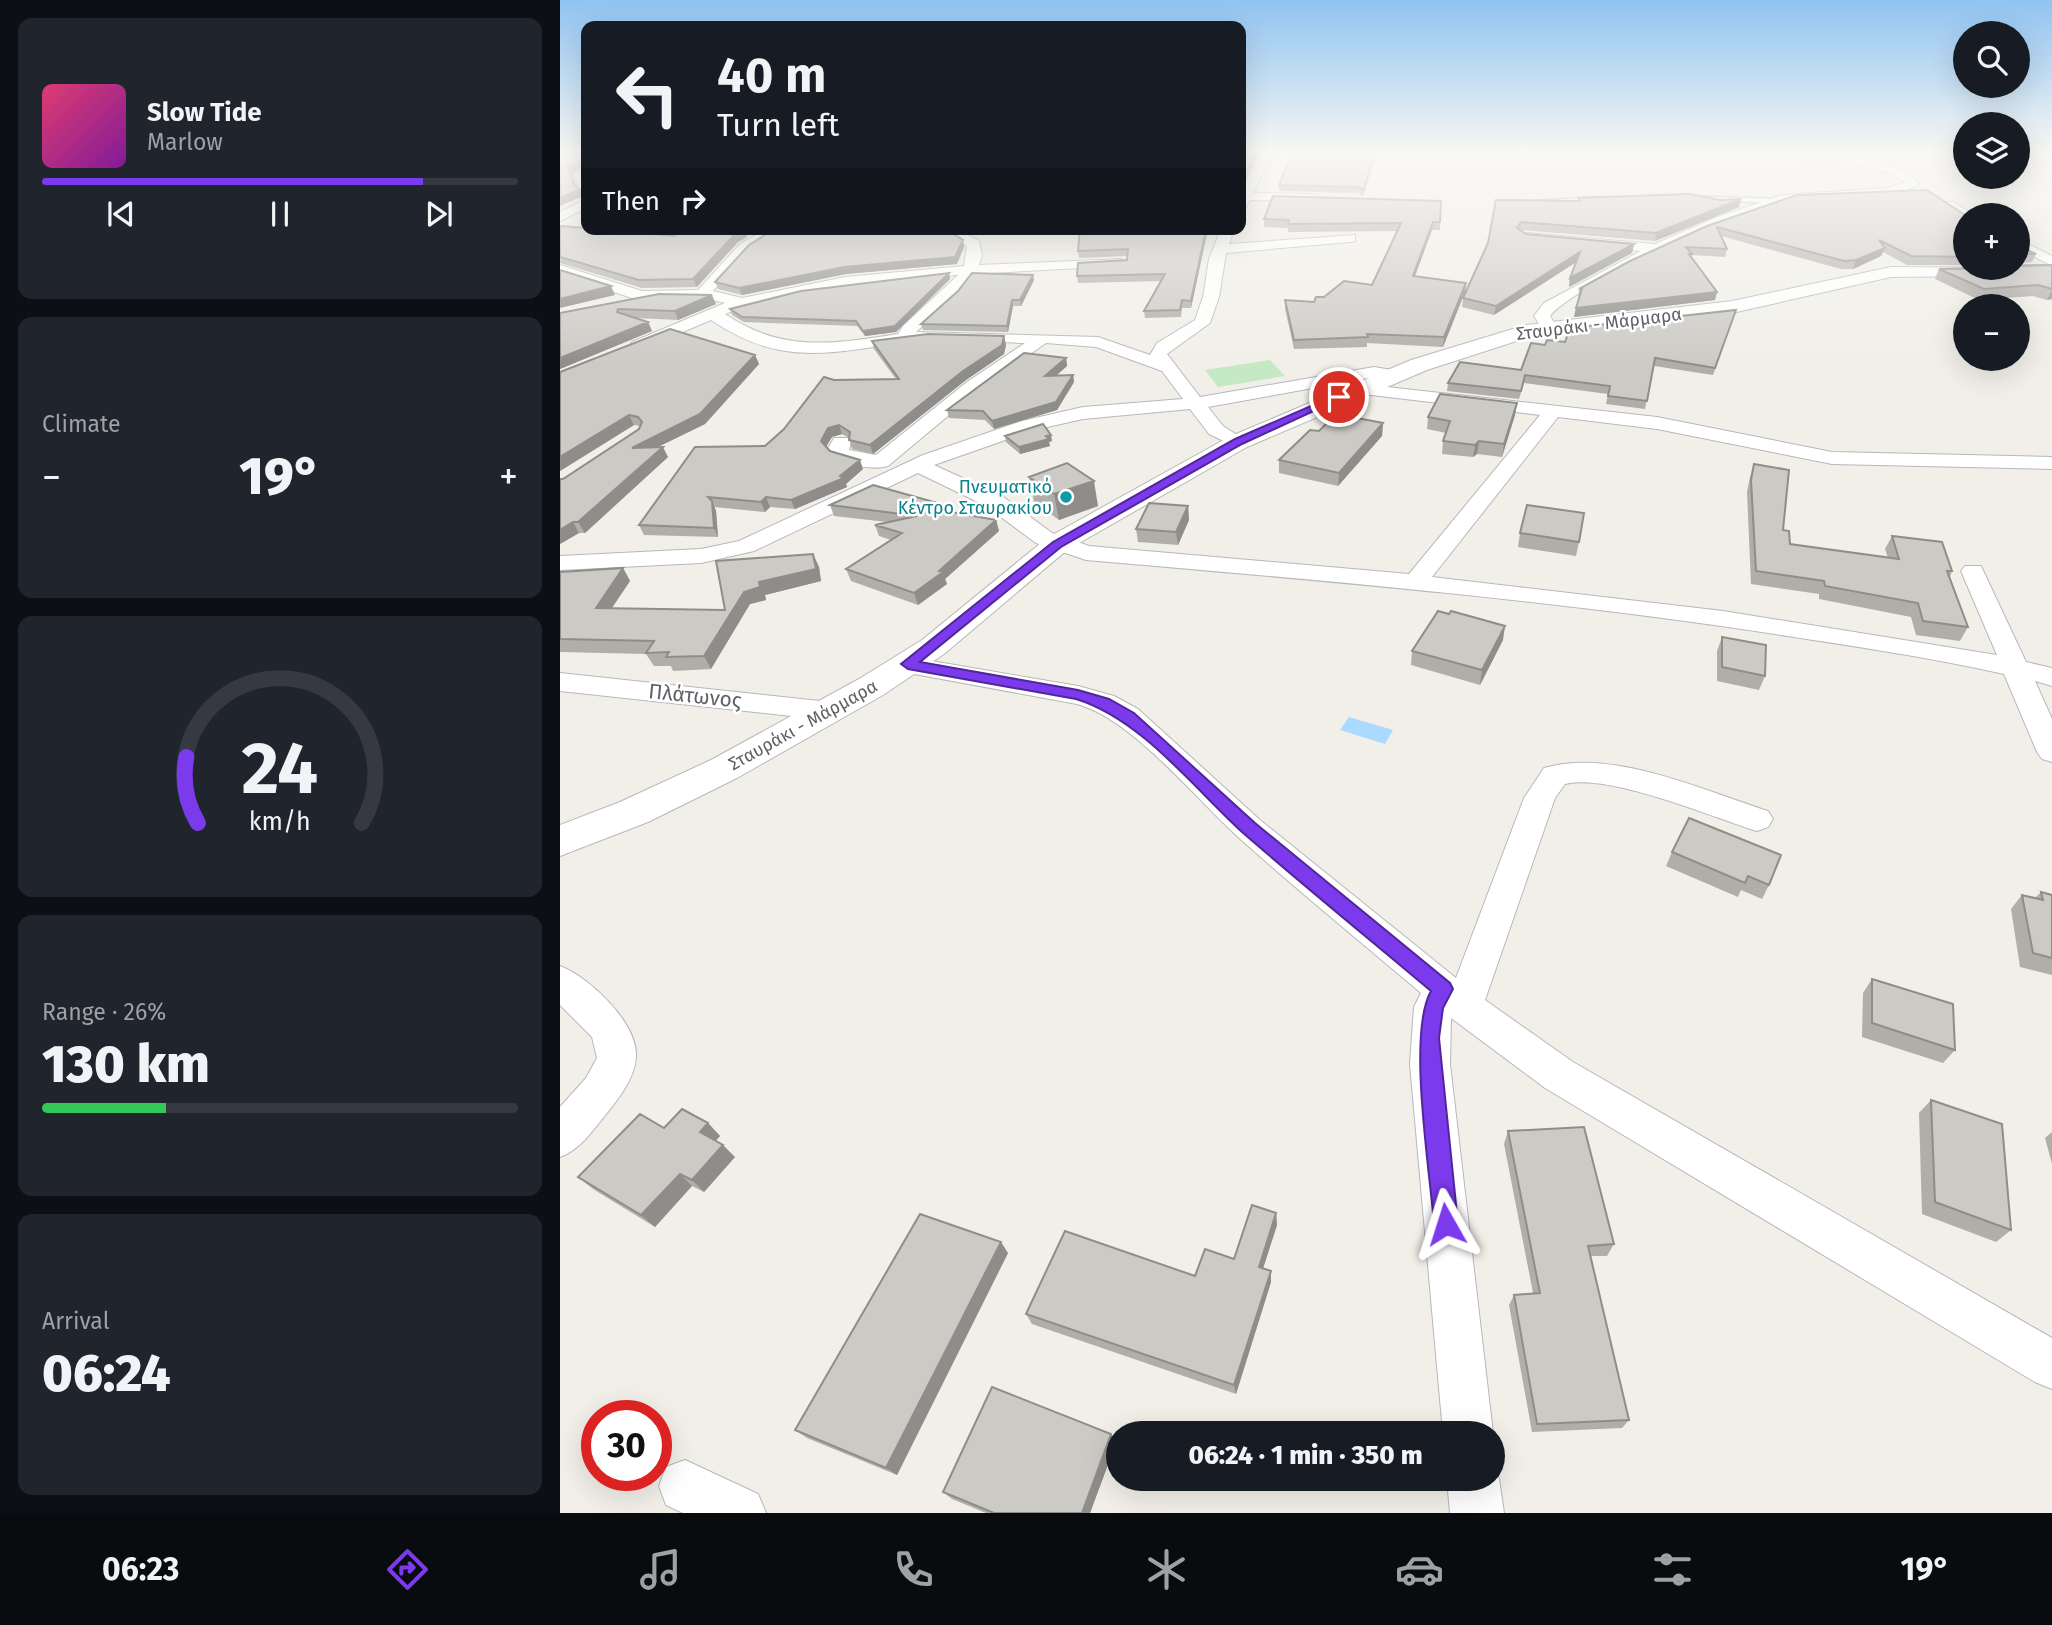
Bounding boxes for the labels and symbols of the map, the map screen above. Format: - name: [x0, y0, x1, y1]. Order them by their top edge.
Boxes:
- street label: Σταυράκι - Μάρμαρα: [1515, 303, 1683, 345]
- pin: [1309, 367, 1369, 427]
- place label: Πνευματικό Κέντρο Σταυρακίου: [898, 476, 1052, 519]
- marker: Πνευματικό Κέντρο Σταυρακίου: [1058, 489, 1074, 505]
- street label: Σταυράκι - Μάρμαρα: [725, 675, 881, 775]
- street label: Πλάτωνος: [647, 678, 743, 714]
- position arrow: [1409, 1187, 1483, 1261]
- speed limit sign: 30: [581, 1400, 672, 1491]

